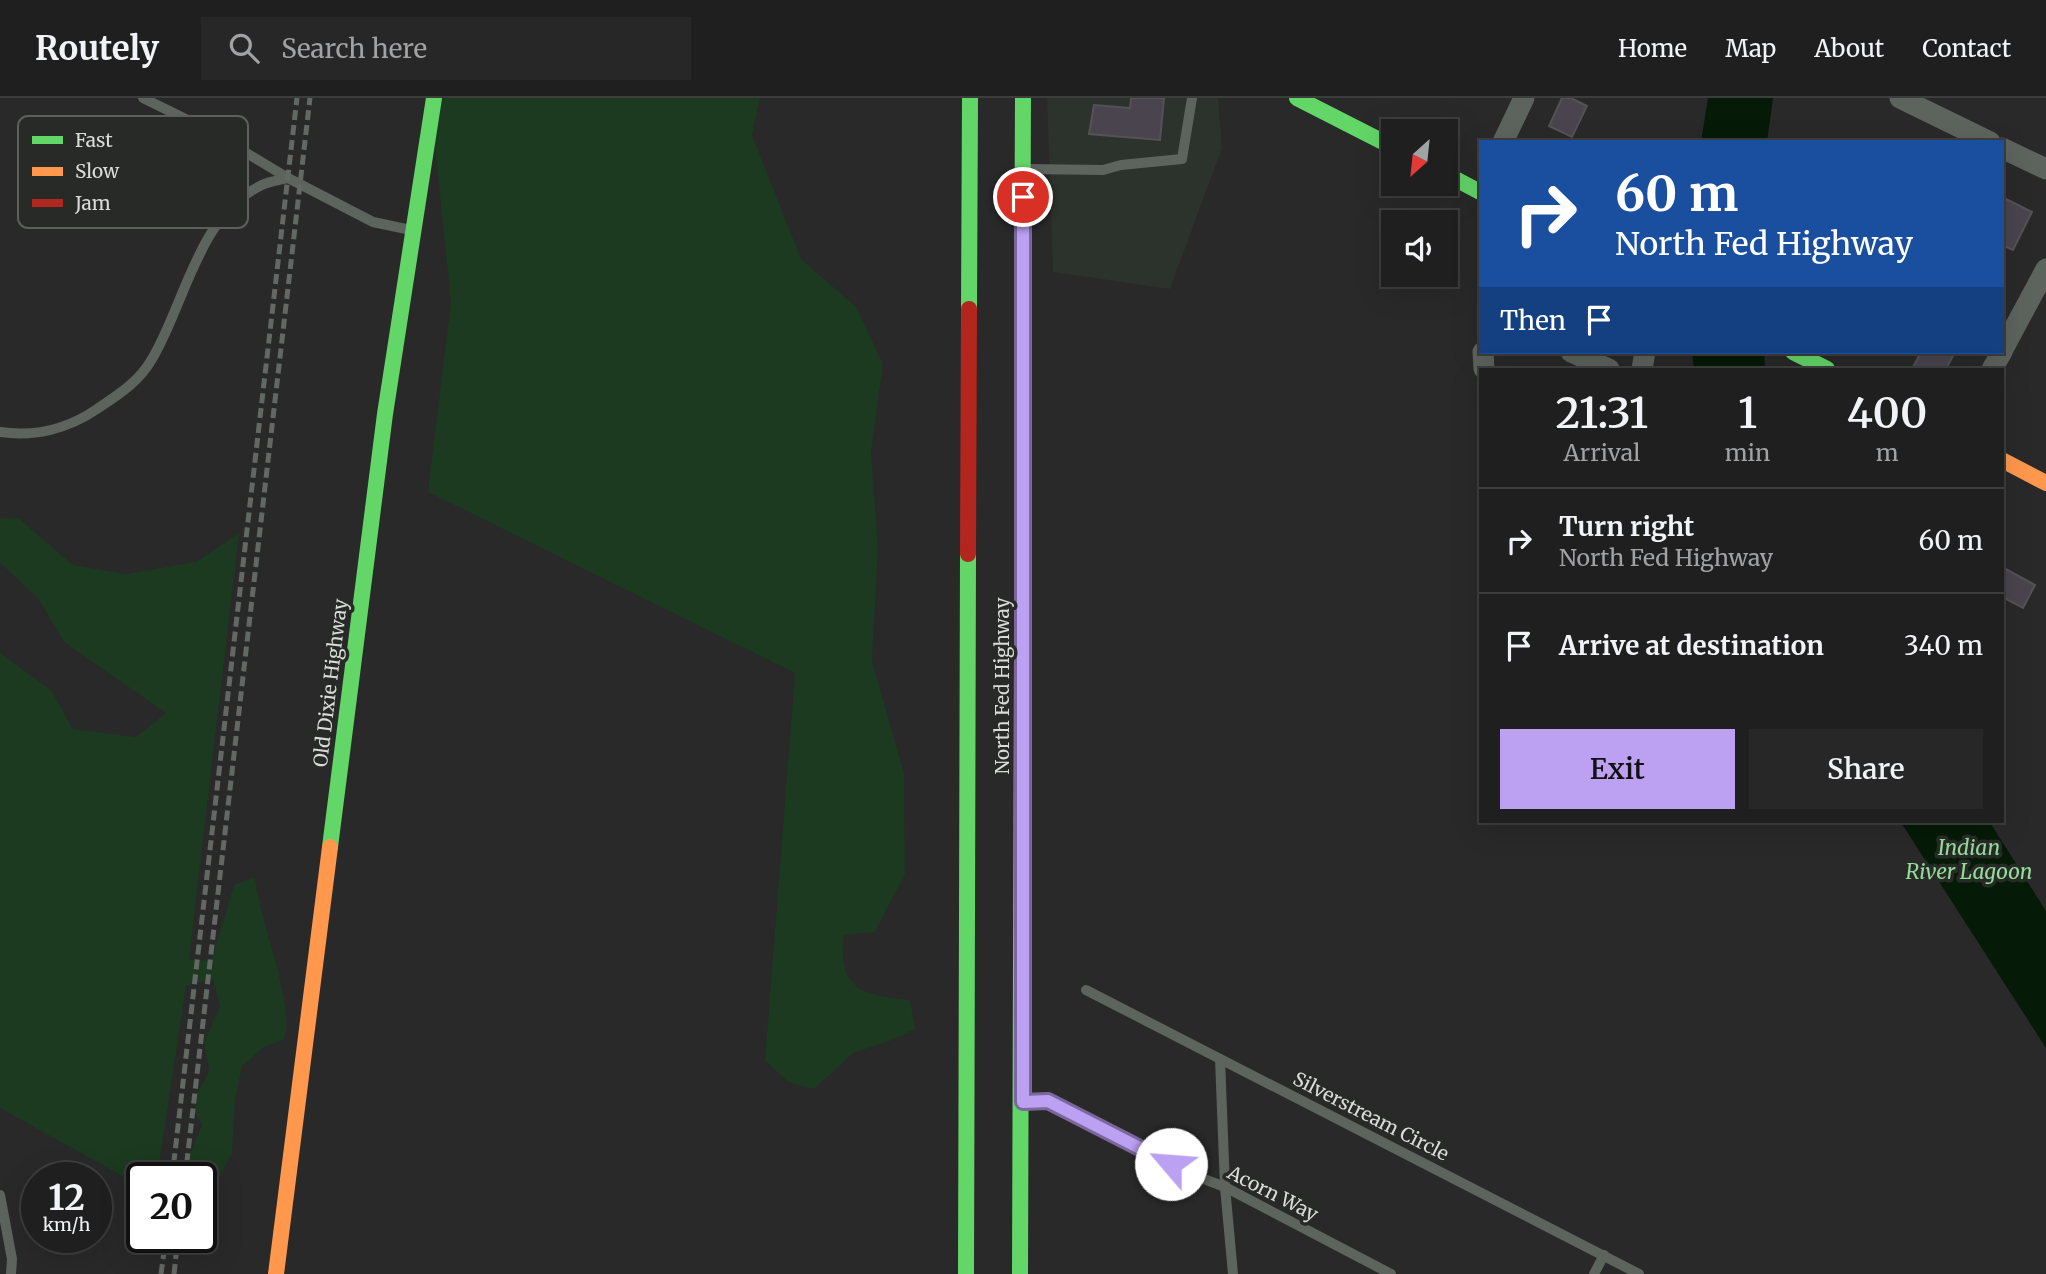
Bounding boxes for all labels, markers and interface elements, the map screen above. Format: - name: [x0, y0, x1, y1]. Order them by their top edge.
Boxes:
- search box: [201, 17, 691, 80]
- text: Routely: [35, 28, 159, 69]
- icon: search: [225, 29, 263, 67]
- text: Search here: [281, 32, 427, 65]
- text: Home: [1618, 33, 1687, 64]
- text: Map: [1725, 33, 1776, 64]
- text: About: [1814, 33, 1884, 64]
- text: Contact: [1922, 33, 2011, 64]
- legend: [18, 116, 248, 228]
- north arrow: [1381, 119, 1458, 196]
- map controls: [1381, 119, 1458, 287]
- text: Fast: [75, 128, 113, 152]
- text: Slow: [75, 159, 120, 183]
- text: 60 m: [1615, 163, 1738, 224]
- pin: [993, 167, 1053, 227]
- icon: right: [1500, 168, 1591, 259]
- icon: arrive: [1004, 178, 1042, 216]
- text: Jam: [74, 191, 111, 215]
- button: sound: [1381, 210, 1458, 287]
- text: North Fed Highway: [1615, 224, 1913, 264]
- icon: arrive: [1580, 301, 1618, 339]
- text: Then: [1500, 304, 1566, 337]
- text: 21:31: [1556, 387, 1648, 439]
- text: 1: [1738, 387, 1757, 439]
- text: 400: [1847, 387, 1927, 439]
- text: Arrival: [1563, 438, 1640, 467]
- text: min: [1725, 438, 1770, 467]
- text: m: [1876, 438, 1899, 467]
- text: Turn right: [1559, 510, 1694, 543]
- icon: right: [1500, 522, 1538, 560]
- text: 60 m: [1919, 524, 1983, 557]
- text: North Fed Highway: [1559, 543, 1773, 572]
- street label: Old Dixie Highway: [308, 598, 352, 768]
- street label: North Fed Highway: [990, 598, 1014, 774]
- icon: arrive: [1500, 627, 1538, 665]
- text: Arrive at destination: [1559, 629, 1824, 662]
- text: 340 m: [1904, 629, 1983, 662]
- button: Exit: [1500, 729, 1735, 809]
- button: Share: [1749, 729, 1983, 809]
- water label: Indian River Lagoon: [1906, 834, 2032, 885]
- street label: Silverstream Circle: [1289, 1066, 1453, 1166]
- position arrow: [1134, 1127, 1208, 1201]
- street label: Acorn Way: [1223, 1160, 1322, 1226]
- speed limit sign: 20: [126, 1162, 217, 1253]
- text: 12: [48, 1176, 85, 1220]
- text: km/h: [43, 1213, 90, 1236]

